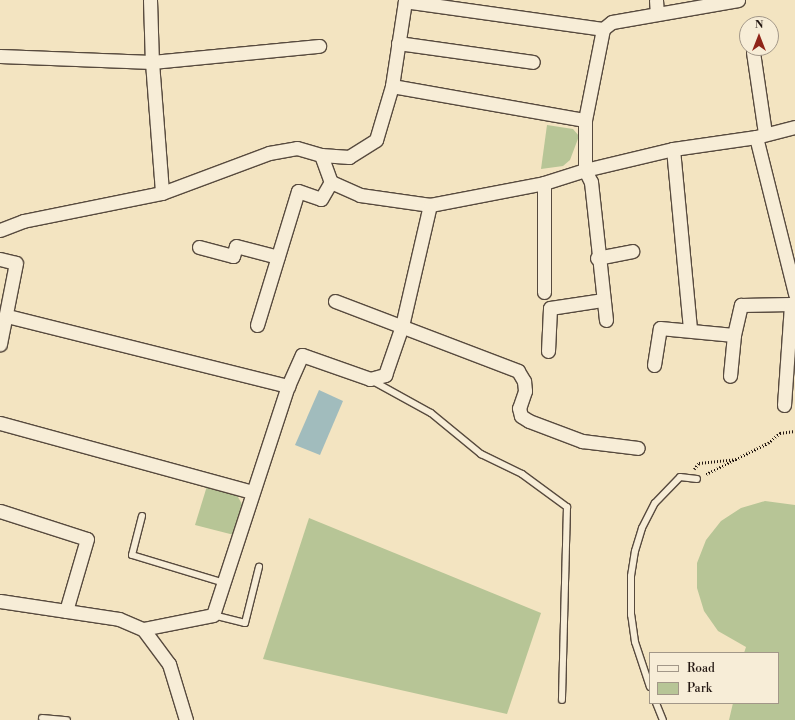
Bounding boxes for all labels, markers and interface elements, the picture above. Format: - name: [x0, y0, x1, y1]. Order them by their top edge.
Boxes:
- north arrow: [739, 16, 779, 56]
- text: N: [755, 18, 763, 32]
- legend: [649, 652, 779, 704]
- text: Road: [687, 661, 715, 676]
- text: Park: [687, 681, 712, 696]

